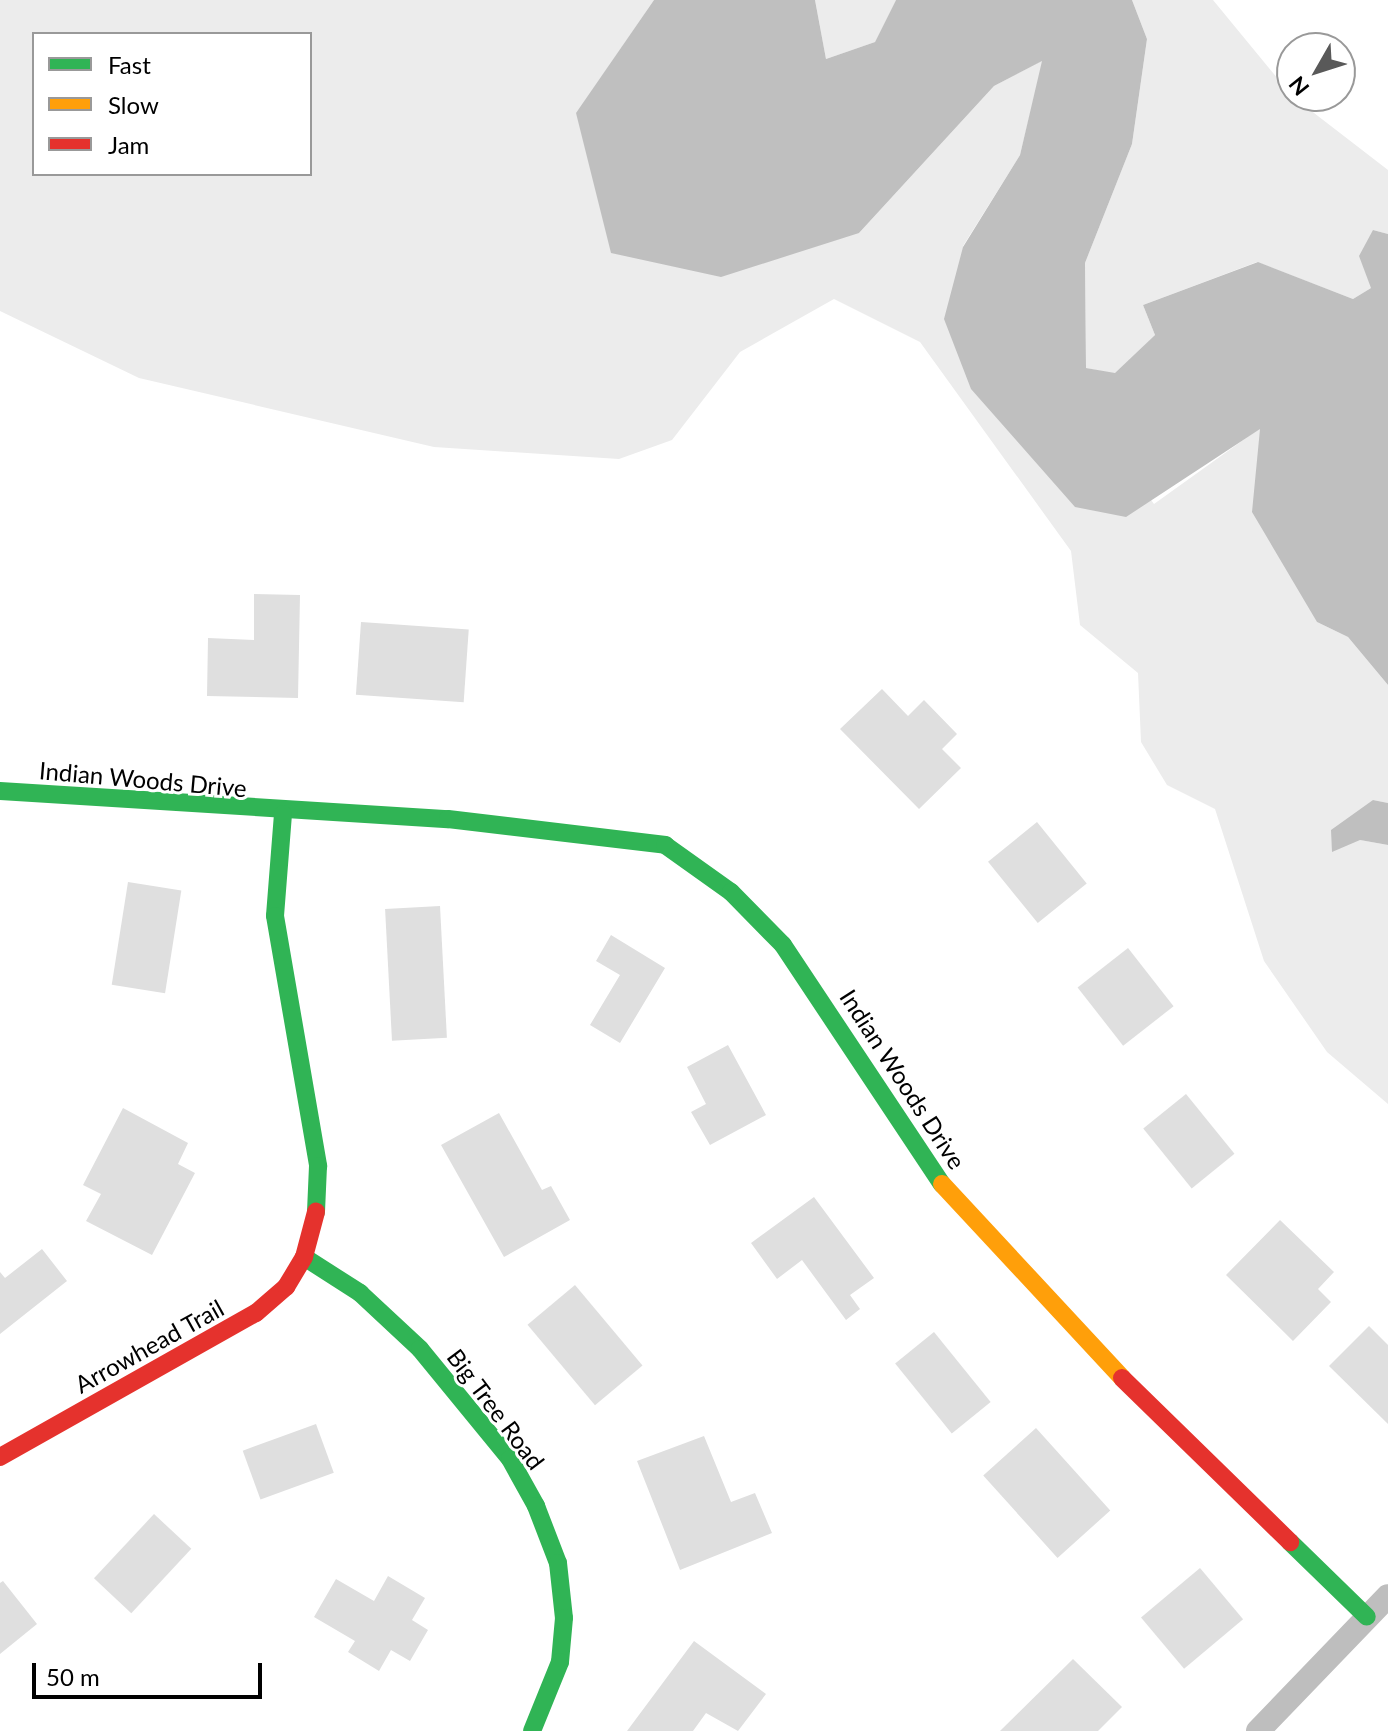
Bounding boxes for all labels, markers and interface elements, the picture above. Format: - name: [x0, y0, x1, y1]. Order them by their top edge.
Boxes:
- legend: [32, 32, 312, 176]
- north arrow: [1276, 32, 1356, 112]
- text: Fast: [108, 50, 151, 79]
- text: N: [1283, 71, 1314, 101]
- text: Slow: [108, 90, 159, 119]
- text: Jam: [108, 130, 149, 159]
- street label: Indian Woods Drive: [38, 756, 248, 802]
- street label: Indian Woods Drive: [834, 984, 972, 1174]
- street label: Arrowhead Trail: [69, 1293, 229, 1399]
- street label: Big Tree Road: [441, 1343, 551, 1475]
- scale bar: [36, 1647, 266, 1697]
- text: 50 m: [46, 1662, 100, 1691]

